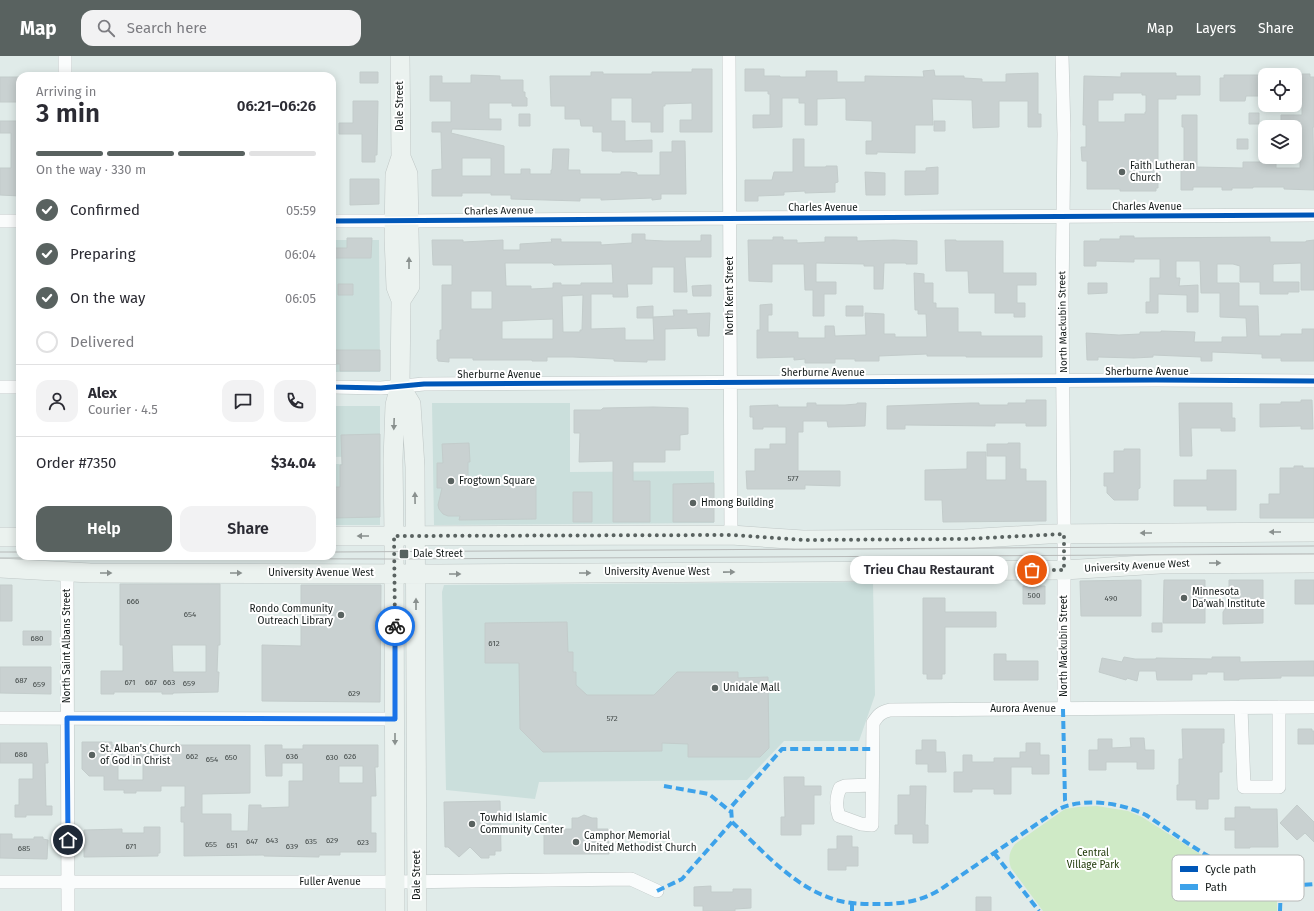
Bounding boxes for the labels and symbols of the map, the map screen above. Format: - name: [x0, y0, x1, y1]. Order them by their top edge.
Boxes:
- street label: Dale Street: [394, 81, 406, 131]
- place label: Faith Lutheran Church: [1130, 160, 1195, 184]
- marker: Faith Lutheran Church: [1117, 167, 1127, 177]
- street label: Charles Avenue: [1112, 201, 1182, 213]
- street label: Charles Avenue: [788, 202, 858, 214]
- street label: Charles Avenue: [464, 204, 534, 218]
- one-way arrow: [406, 256, 412, 269]
- street label: North Kent Street: [724, 256, 736, 336]
- street label: North Mackubin Street: [1056, 271, 1070, 373]
- street label: Sherburne Avenue: [1105, 366, 1189, 378]
- street label: Sherburne Avenue: [781, 367, 865, 379]
- street label: Sherburne Avenue: [457, 369, 541, 381]
- one-way arrow: [391, 418, 398, 430]
- house number: 577: [788, 474, 799, 483]
- place label: Frogtown Square: [459, 475, 535, 487]
- marker: Frogtown Square: [446, 476, 456, 486]
- one-way arrow: [412, 491, 418, 504]
- place label: Hmong Building: [701, 497, 774, 509]
- marker: Hmong Building: [688, 498, 698, 508]
- one-way arrow: [1268, 529, 1281, 535]
- one-way arrow: [1139, 530, 1152, 536]
- one-way arrow: [356, 533, 369, 539]
- marker: Dale Street: [398, 548, 410, 560]
- place label: Dale Street: [413, 548, 463, 560]
- pin: [1015, 553, 1049, 587]
- callout: Trieu Chau Restaurant: [850, 556, 1008, 584]
- street label: University Avenue West: [1084, 557, 1190, 575]
- one-way arrow: [1209, 560, 1222, 566]
- street label: University Avenue West: [604, 566, 710, 578]
- street label: University Avenue West: [268, 567, 374, 579]
- one-way arrow: [723, 568, 735, 575]
- one-way arrow: [100, 570, 113, 576]
- one-way arrow: [230, 570, 243, 576]
- one-way arrow: [579, 570, 592, 576]
- one-way arrow: [449, 571, 462, 577]
- place label: Minnesota Da’wah Institute: [1192, 586, 1265, 610]
- street label: North Saint Albans Street: [61, 588, 73, 703]
- house number: 500: [1028, 591, 1041, 600]
- marker: Minnesota Da’wah Institute: [1179, 593, 1189, 603]
- house number: 490: [1105, 594, 1118, 603]
- street label: North Mackubin Street: [1058, 595, 1070, 697]
- house number: 666: [127, 597, 139, 606]
- one-way arrow: [413, 597, 419, 610]
- place label: Rondo Community Outreach Library: [250, 603, 333, 627]
- courier: [375, 606, 415, 646]
- house number: 654: [184, 610, 197, 619]
- marker: Rondo Community Outreach Library: [336, 610, 346, 620]
- house number: 680: [30, 634, 44, 643]
- house number: 612: [488, 639, 500, 648]
- house number: 687: [15, 676, 27, 685]
- house number: 671: [125, 678, 135, 687]
- house number: 667: [145, 678, 157, 687]
- house number: 663: [163, 678, 175, 687]
- house number: 659: [183, 679, 195, 688]
- house number: 659: [33, 680, 45, 689]
- place label: Unidale Mall: [723, 682, 780, 694]
- marker: Unidale Mall: [710, 683, 720, 693]
- house number: 629: [348, 689, 360, 698]
- street label: Aurora Avenue: [990, 703, 1056, 715]
- house number: 572: [606, 714, 618, 723]
- one-way arrow: [392, 733, 398, 746]
- place label: St. Alban's Church of God in Christ: [100, 743, 181, 767]
- house number: 686: [15, 750, 27, 759]
- marker: St. Alban's Church of God in Christ: [87, 750, 97, 760]
- house number: 662: [186, 752, 198, 761]
- house number: 636: [286, 752, 298, 761]
- house number: 626: [344, 752, 356, 761]
- house number: 650: [225, 753, 238, 762]
- house number: 630: [326, 753, 339, 762]
- house number: 654: [206, 755, 219, 764]
- place label: Towhid Islamic Community Center: [480, 812, 564, 836]
- marker: Towhid Islamic Community Center: [467, 819, 477, 829]
- pin: [51, 823, 85, 857]
- place label: Camphor Memorial United Methodist Church: [584, 830, 697, 854]
- house number: 643: [266, 836, 278, 845]
- house number: 629: [326, 836, 338, 845]
- house number: 647: [246, 837, 258, 846]
- house number: 635: [305, 837, 317, 846]
- marker: Camphor Memorial United Methodist Church: [571, 837, 581, 847]
- house number: 623: [357, 838, 369, 847]
- house number: 655: [205, 840, 217, 849]
- house number: 651: [226, 841, 238, 850]
- house number: 671: [126, 842, 136, 851]
- house number: 639: [286, 842, 298, 851]
- house number: 685: [18, 844, 30, 853]
- park label: Central Village Park: [1067, 847, 1120, 871]
- street label: Dale Street: [411, 850, 423, 900]
- legend: [1172, 855, 1304, 901]
- text: Cycle path: [1205, 863, 1256, 876]
- street label: Fuller Avenue: [299, 876, 361, 888]
- text: Path: [1205, 881, 1227, 894]

